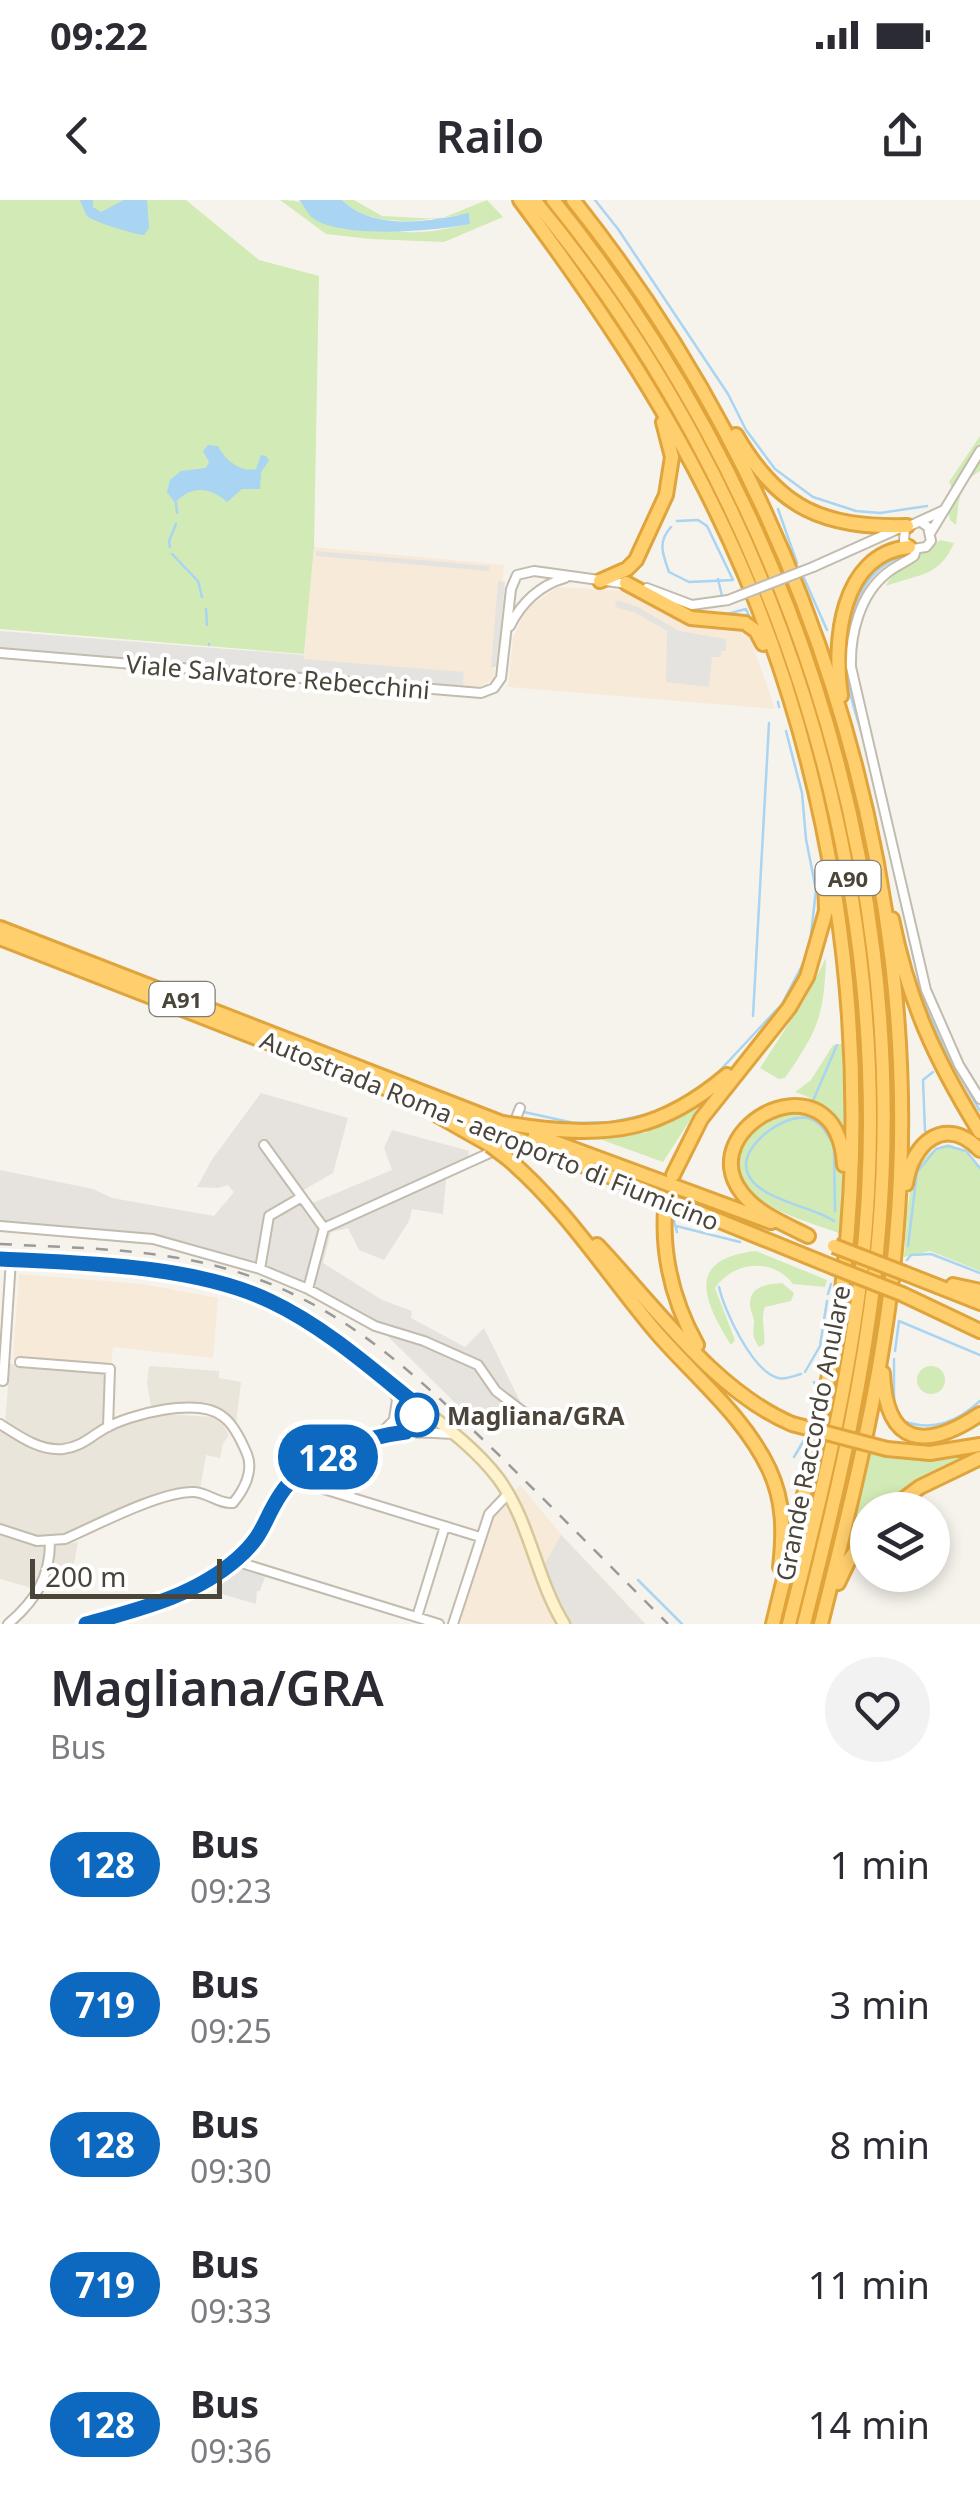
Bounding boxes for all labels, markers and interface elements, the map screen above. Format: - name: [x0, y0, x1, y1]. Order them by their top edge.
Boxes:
- text: 09:22: [50, 9, 148, 61]
- text: Railo: [436, 105, 544, 166]
- icon: back: [50, 108, 105, 163]
- icon: share: [875, 108, 930, 163]
- street label: Viale Salvatore Rebecchini: [125, 646, 431, 706]
- road number: A90: [816, 861, 880, 895]
- road number: A91: [150, 982, 214, 1016]
- street label: Autostrada Roma - aeroporto di Fiumicino: [256, 1022, 724, 1238]
- street label: Grande Raccordo Anulare: [767, 1282, 857, 1584]
- marker: Magliana/GRA: [396, 1394, 438, 1436]
- place label: Magliana/GRA: [447, 1398, 625, 1432]
- line badge: 128: [270, 1424, 386, 1490]
- text: 128: [298, 1434, 358, 1481]
- map controls: [850, 1492, 950, 1592]
- button: layers: [850, 1492, 950, 1592]
- scale bar: [30, 1554, 222, 1598]
- text: 200 m: [45, 1557, 127, 1595]
- text: Magliana/GRA: [50, 1655, 384, 1720]
- button: heart: [825, 1657, 930, 1762]
- text: Bus: [50, 1725, 106, 1768]
- text: Bus: [190, 1817, 259, 1869]
- text: 1 min: [830, 1838, 930, 1890]
- text: 128: [75, 1841, 135, 1888]
- text: 09:23: [190, 1869, 272, 1912]
- text: Bus: [190, 1957, 259, 2009]
- text: 3 min: [830, 1978, 930, 2030]
- text: 719: [75, 1981, 135, 2028]
- text: 09:25: [190, 2009, 272, 2052]
- text: Bus: [190, 2097, 259, 2149]
- text: 8 min: [830, 2118, 930, 2170]
- text: 128: [75, 2121, 135, 2168]
- text: 09:30: [190, 2149, 272, 2192]
- text: Bus: [190, 2237, 259, 2289]
- text: 11 min: [808, 2258, 930, 2310]
- text: 719: [75, 2261, 135, 2308]
- text: 09:33: [190, 2289, 272, 2332]
- text: Bus: [190, 2377, 259, 2429]
- text: 14 min: [808, 2398, 930, 2450]
- text: 128: [75, 2401, 135, 2448]
- text: 09:36: [190, 2429, 272, 2472]

